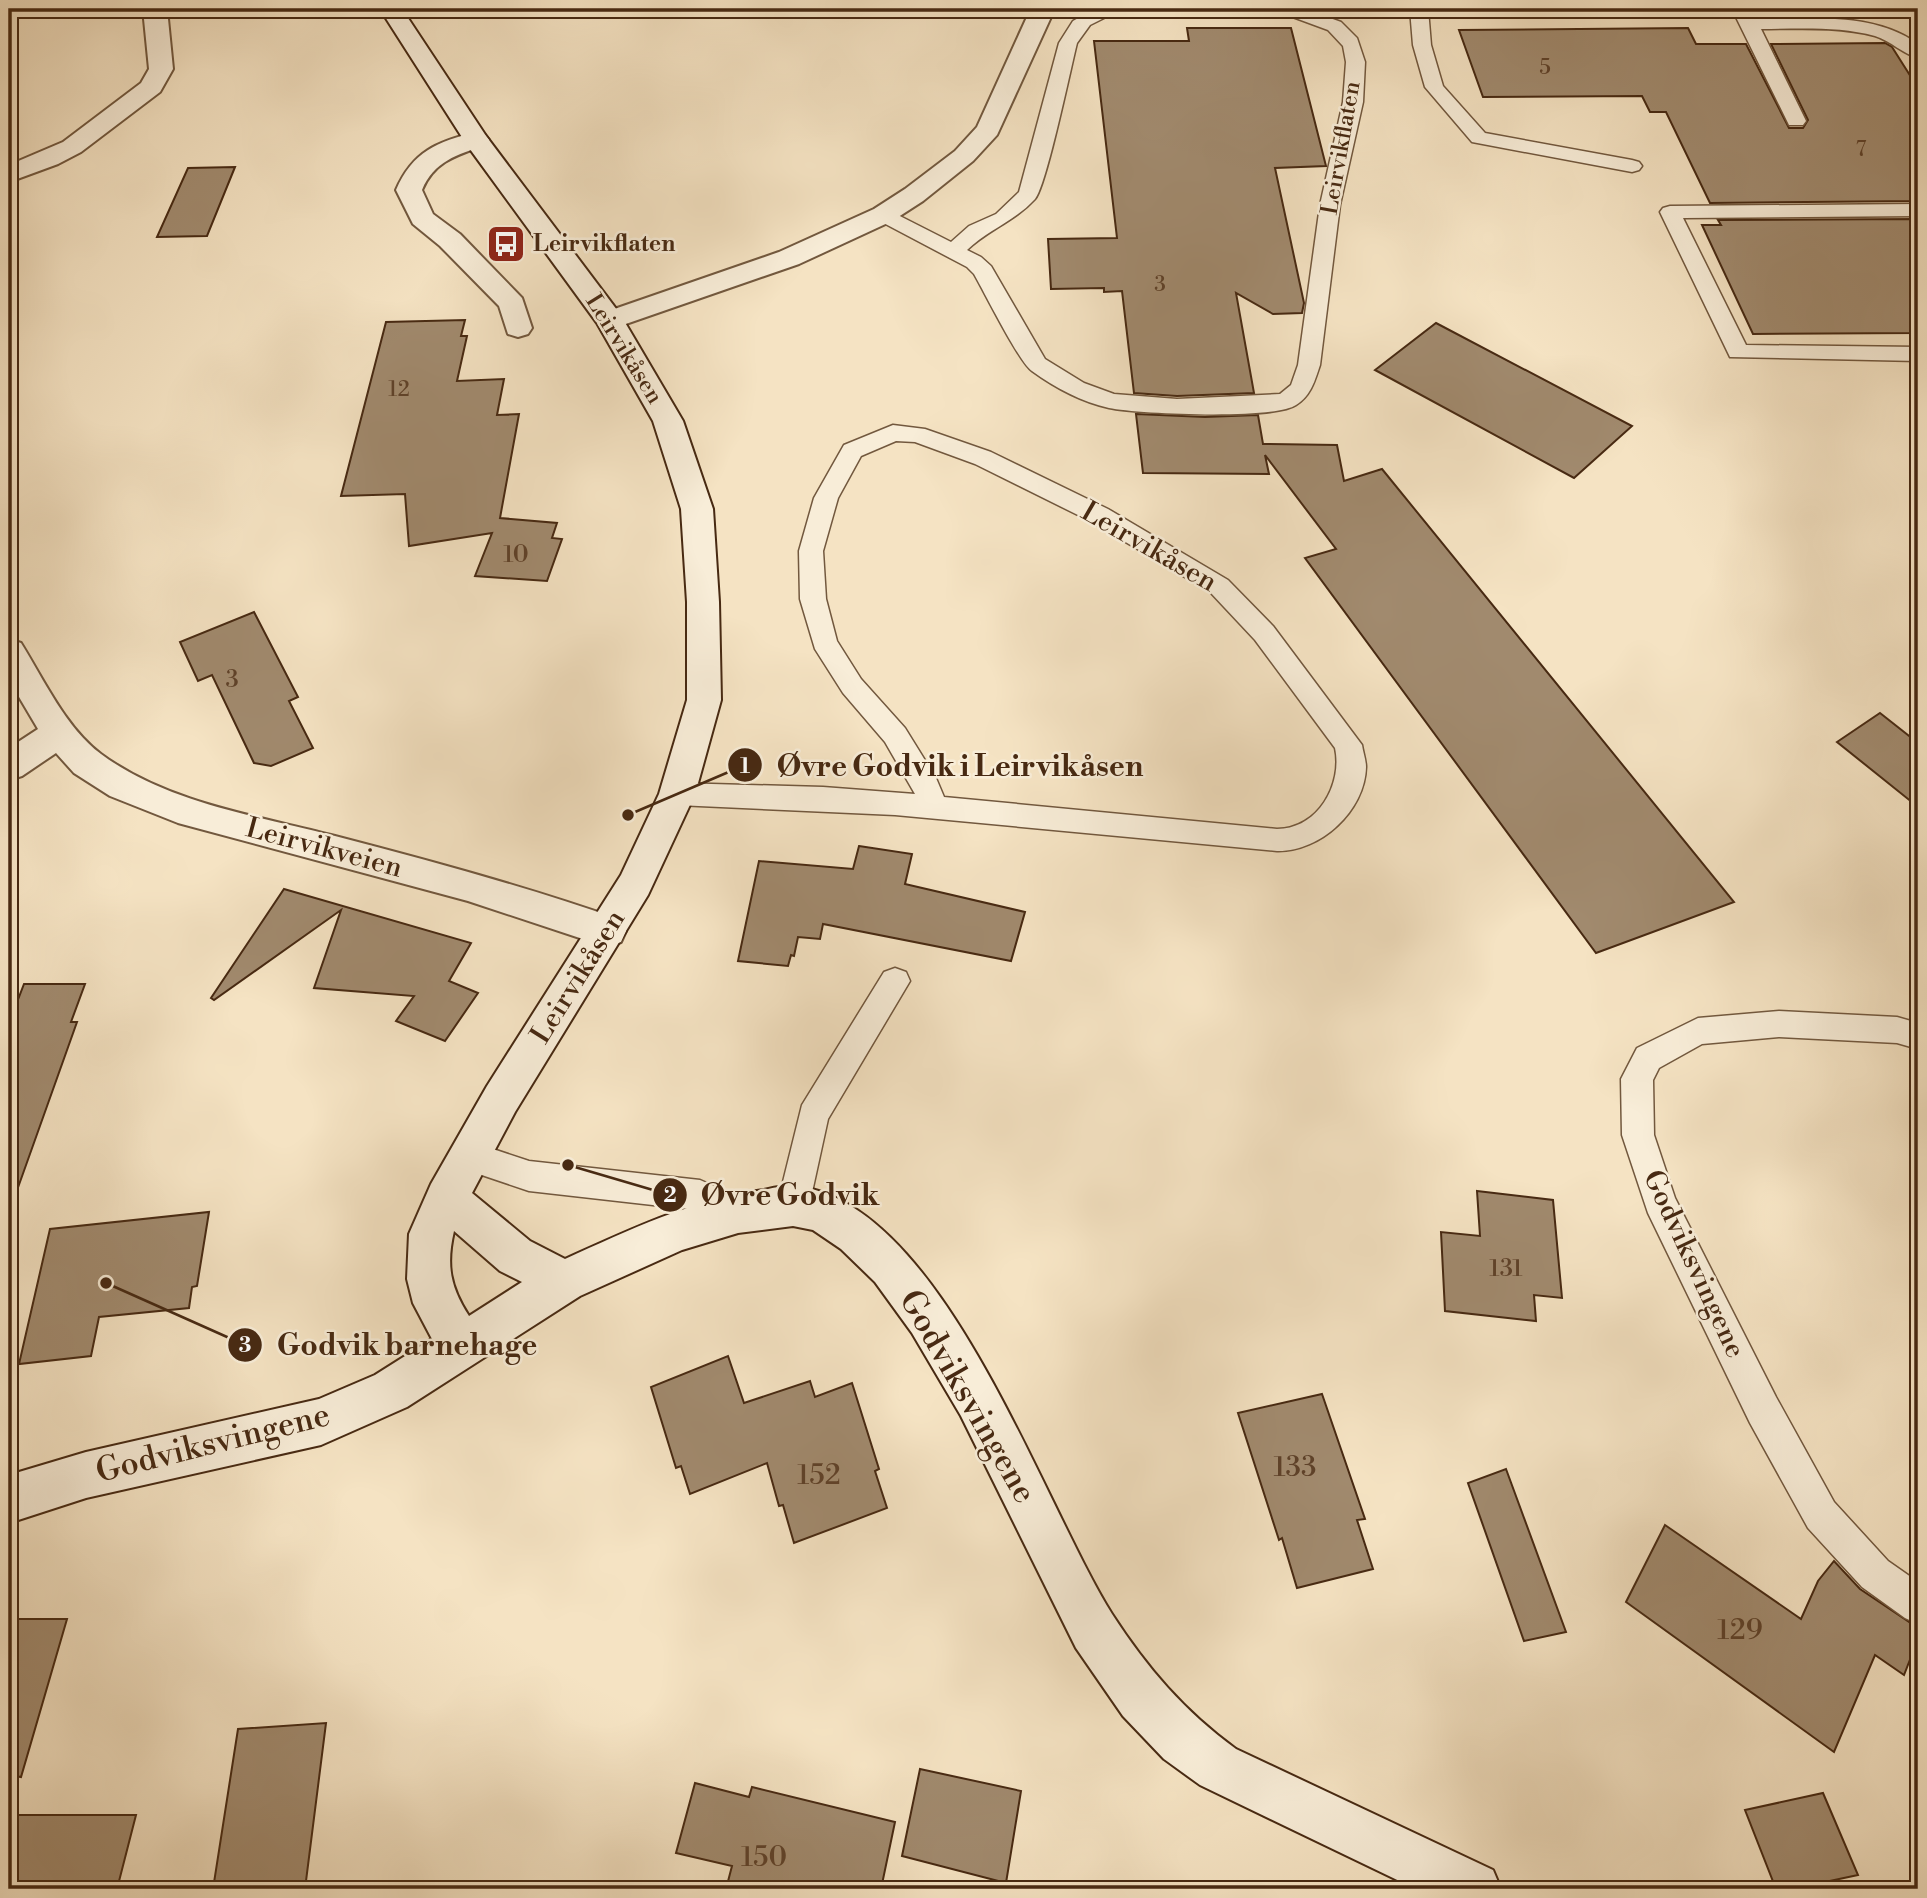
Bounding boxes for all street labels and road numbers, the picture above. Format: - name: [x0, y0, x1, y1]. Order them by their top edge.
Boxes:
- street label: Leirvikflaten: [1315, 79, 1367, 217]
- street label: Leirvikåsen: [579, 289, 669, 409]
- street label: Leirvikåsen: [1075, 494, 1223, 600]
- street label: Leirvikveien: [242, 810, 406, 886]
- street label: Leirvikåsen: [523, 903, 633, 1050]
- street label: Godviksvingene: [1635, 1164, 1753, 1364]
- street label: Godviksvingene: [889, 1283, 1045, 1511]
- street label: Godviksvingene: [92, 1395, 334, 1493]

